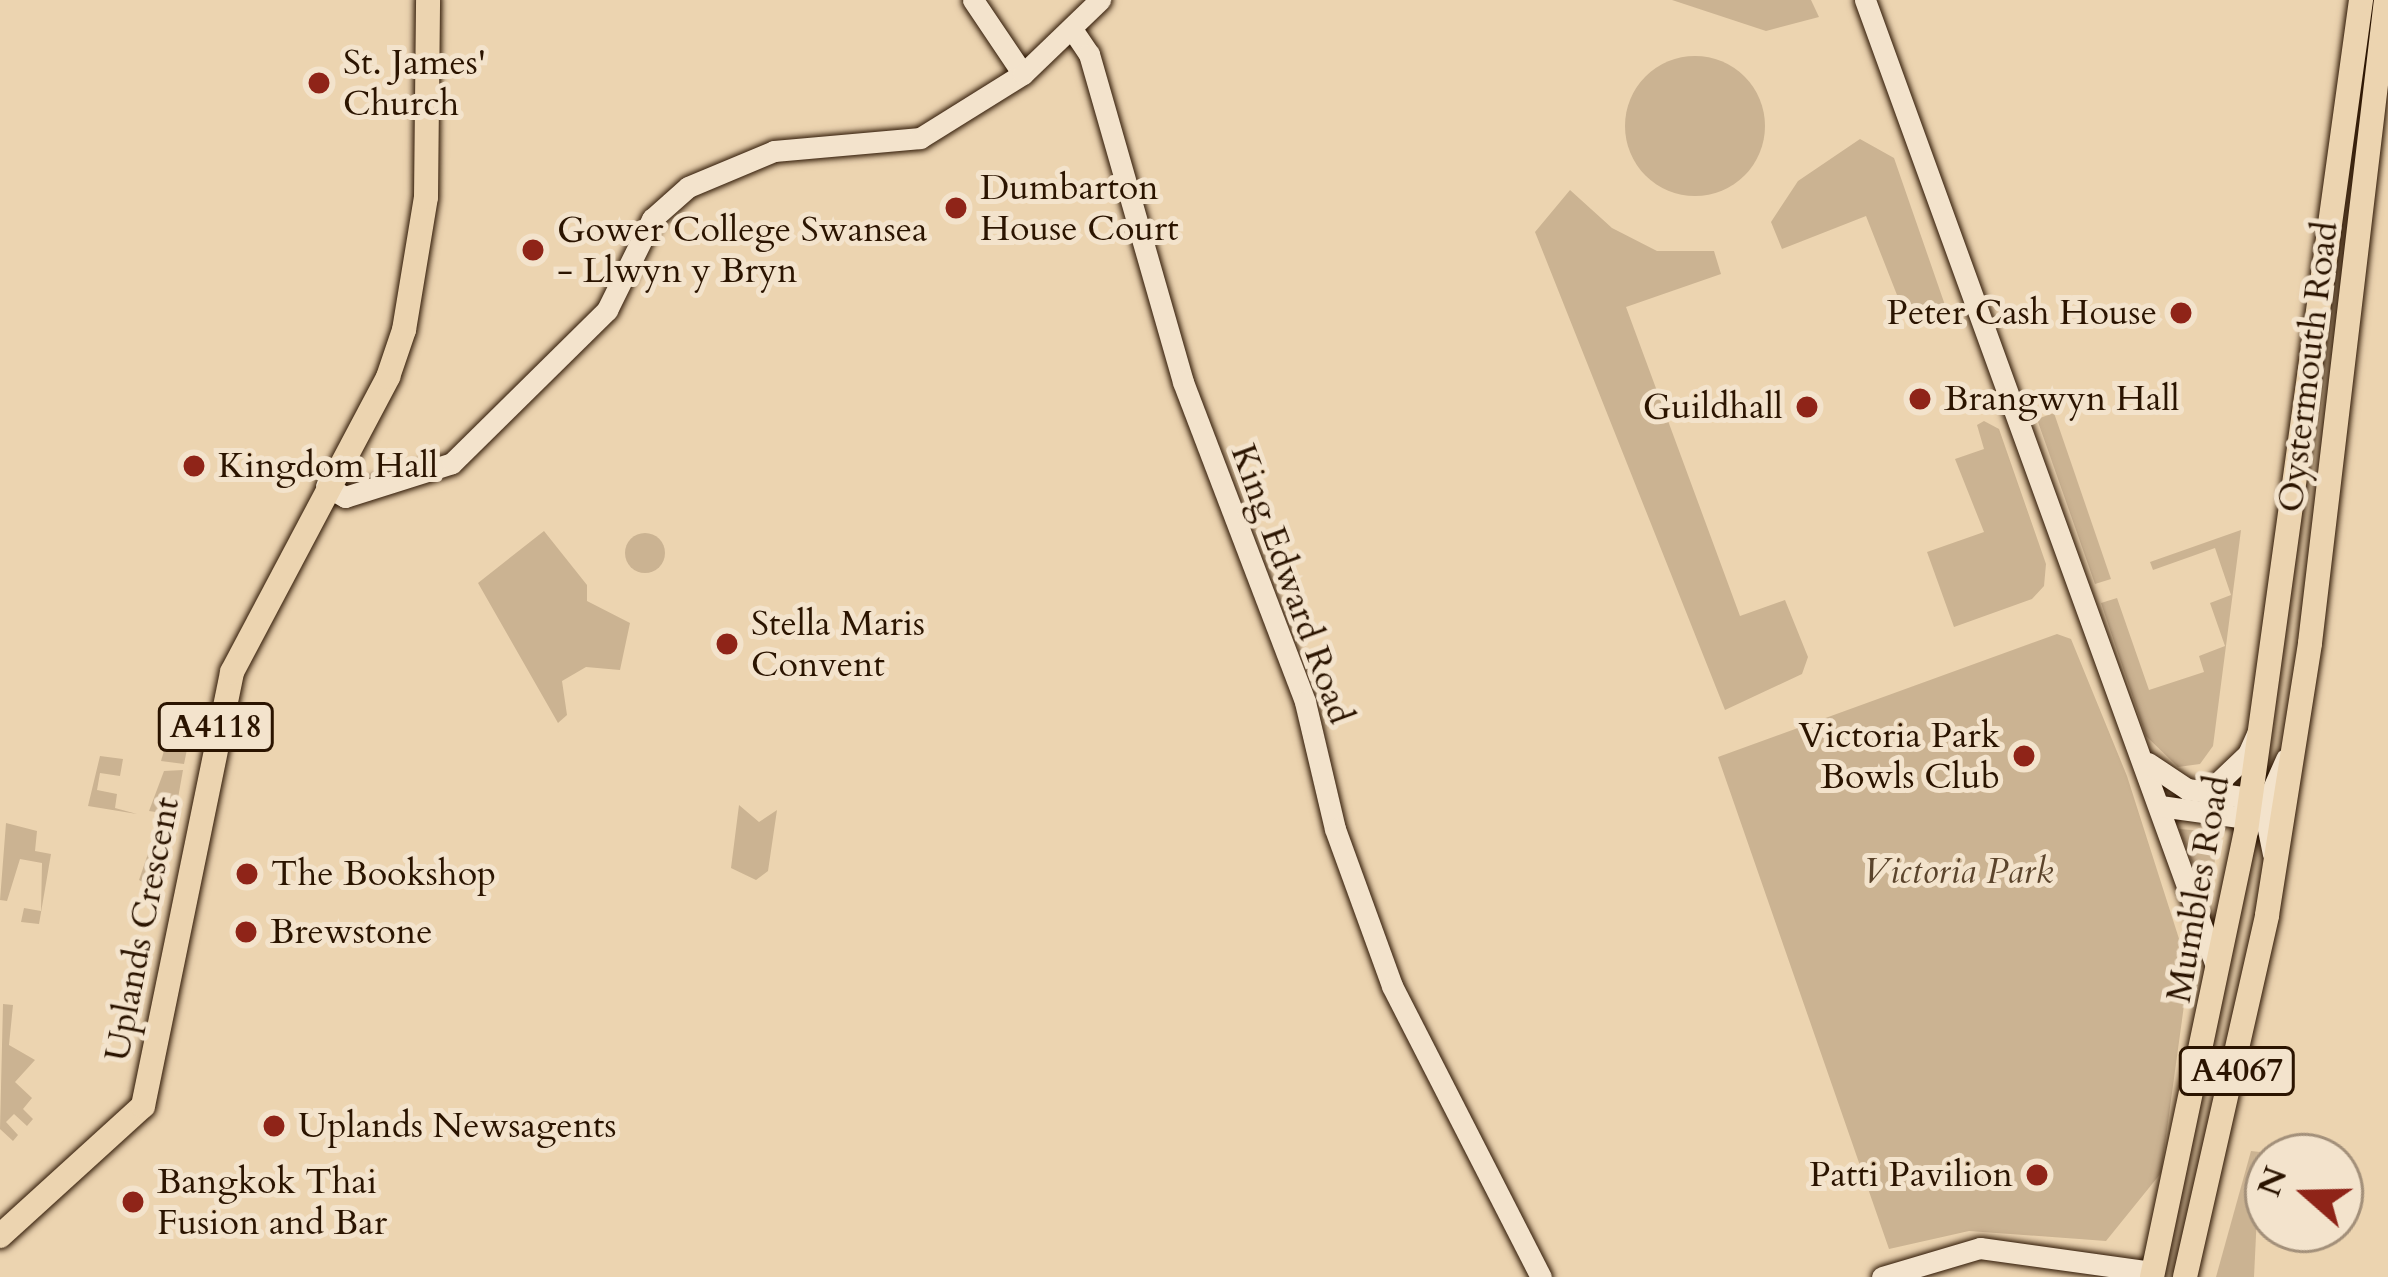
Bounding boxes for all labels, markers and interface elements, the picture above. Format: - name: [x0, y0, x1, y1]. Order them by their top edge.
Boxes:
- place label: St. James' Church: [343, 40, 486, 125]
- marker: St. James' Church: [306, 70, 332, 96]
- place label: Dumbarton House Court: [980, 165, 1179, 250]
- marker: Dumbarton House Court: [943, 195, 969, 221]
- place label: Gower College Swansea - Llwyn y Bryn: [557, 207, 928, 292]
- street label: Oystermouth Road: [2269, 219, 2347, 515]
- marker: Gower College Swansea - Llwyn y Bryn: [520, 237, 546, 263]
- place label: Peter Cash House: [1887, 291, 2157, 335]
- marker: Peter Cash House: [2168, 300, 2194, 326]
- place label: Brangwyn Hall: [1944, 377, 2180, 421]
- place label: Guildhall: [1643, 385, 1783, 429]
- marker: Brangwyn Hall: [1907, 386, 1933, 412]
- marker: Guildhall: [1794, 394, 1820, 420]
- street label: King Edward Road: [1221, 438, 1363, 730]
- place label: Kingdom Hall: [218, 444, 438, 488]
- marker: Kingdom Hall: [181, 453, 207, 479]
- place label: Stella Maris Convent: [751, 601, 925, 686]
- marker: Stella Maris Convent: [714, 631, 740, 657]
- road number: A4118: [156, 700, 276, 754]
- place label: Victoria Park Bowls Club: [1798, 713, 2000, 798]
- marker: Victoria Park Bowls Club: [2011, 743, 2037, 769]
- street label: Mumbles Road: [2157, 772, 2239, 1006]
- street label: Uplands Crescent: [95, 793, 189, 1065]
- park label: Victoria Park: [1863, 850, 2053, 894]
- place label: The Bookshop: [271, 852, 496, 896]
- marker: The Bookshop: [234, 861, 260, 887]
- place label: Brewstone: [270, 910, 432, 954]
- marker: Brewstone: [233, 919, 259, 945]
- road number: A4067: [2177, 1044, 2297, 1098]
- place label: Uplands Newsagents: [298, 1104, 617, 1148]
- marker: Uplands Newsagents: [261, 1113, 287, 1139]
- north arrow: [2244, 1133, 2364, 1253]
- place label: Patti Pavilion: [1809, 1153, 2013, 1197]
- place label: Bangkok Thai Fusion and Bar: [157, 1159, 387, 1244]
- text: N: [2246, 1160, 2299, 1203]
- marker: Patti Pavilion: [2024, 1162, 2050, 1188]
- marker: Bangkok Thai Fusion and Bar: [120, 1189, 146, 1215]

